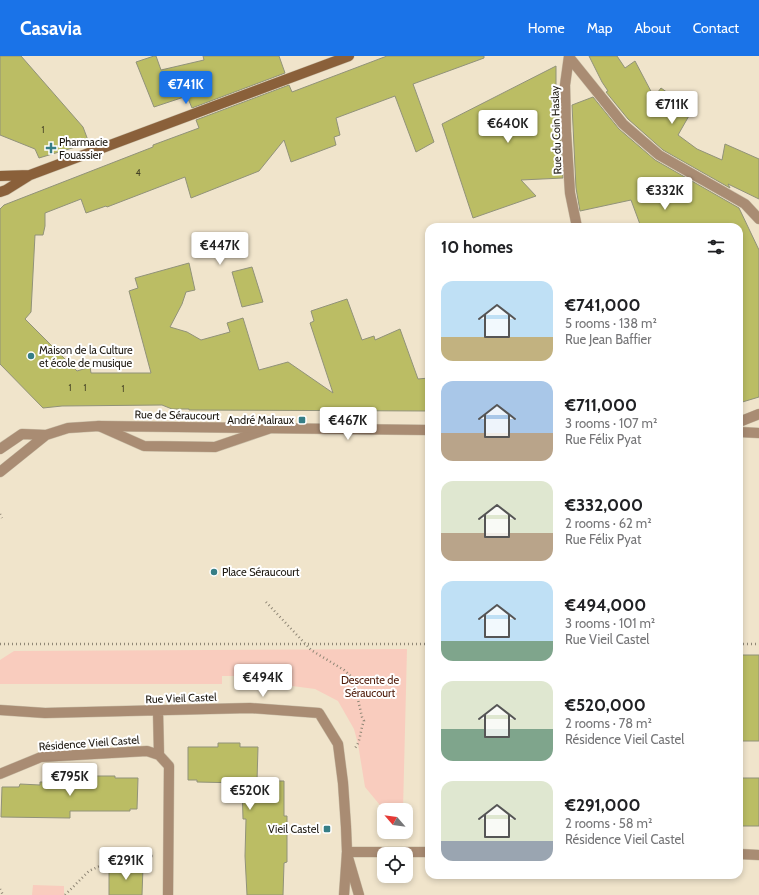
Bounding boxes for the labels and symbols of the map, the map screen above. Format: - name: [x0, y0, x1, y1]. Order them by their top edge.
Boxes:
- pin: €741K: [158, 71, 214, 105]
- street label: Rue du Coin Haslay: [547, 85, 565, 175]
- pin: €711K: [644, 91, 700, 125]
- pin: €640K: [480, 110, 536, 144]
- house number: 1: [42, 124, 45, 135]
- place label: Pharmacie Fouassier: [59, 135, 108, 162]
- marker: Pharmacie Fouassier: [46, 143, 56, 153]
- house number: 4: [135, 167, 141, 178]
- pin: €332K: [637, 177, 693, 211]
- pin: €447K: [192, 232, 248, 266]
- place label: Maison de la Culture et école de musique: [39, 343, 133, 370]
- marker: Maison de la Culture et école de musique: [26, 351, 36, 361]
- house number: 1: [69, 382, 72, 393]
- house number: 1: [84, 382, 87, 393]
- house number: 1: [122, 383, 125, 394]
- street label: Rue de Séraucourt: [134, 407, 220, 423]
- pin: €467K: [320, 407, 376, 441]
- place label: André Malraux: [227, 413, 295, 427]
- marker: André Malraux: [297, 415, 307, 425]
- place label: Place Séraucourt: [222, 565, 300, 579]
- marker: Place Séraucourt: [209, 567, 219, 577]
- pin: €494K: [235, 664, 291, 698]
- park label: Descente de Séraucourt: [341, 673, 399, 700]
- street label: Rue Vieil Castel: [145, 690, 217, 706]
- street label: Résidence Vieil Castel: [38, 732, 140, 754]
- pin: €795K: [42, 763, 98, 797]
- pin: €520K: [222, 777, 278, 811]
- north arrow: [377, 803, 413, 839]
- place label: Vieil Castel: [268, 822, 319, 836]
- marker: Vieil Castel: [322, 824, 332, 834]
- pin: €291K: [98, 847, 154, 881]

